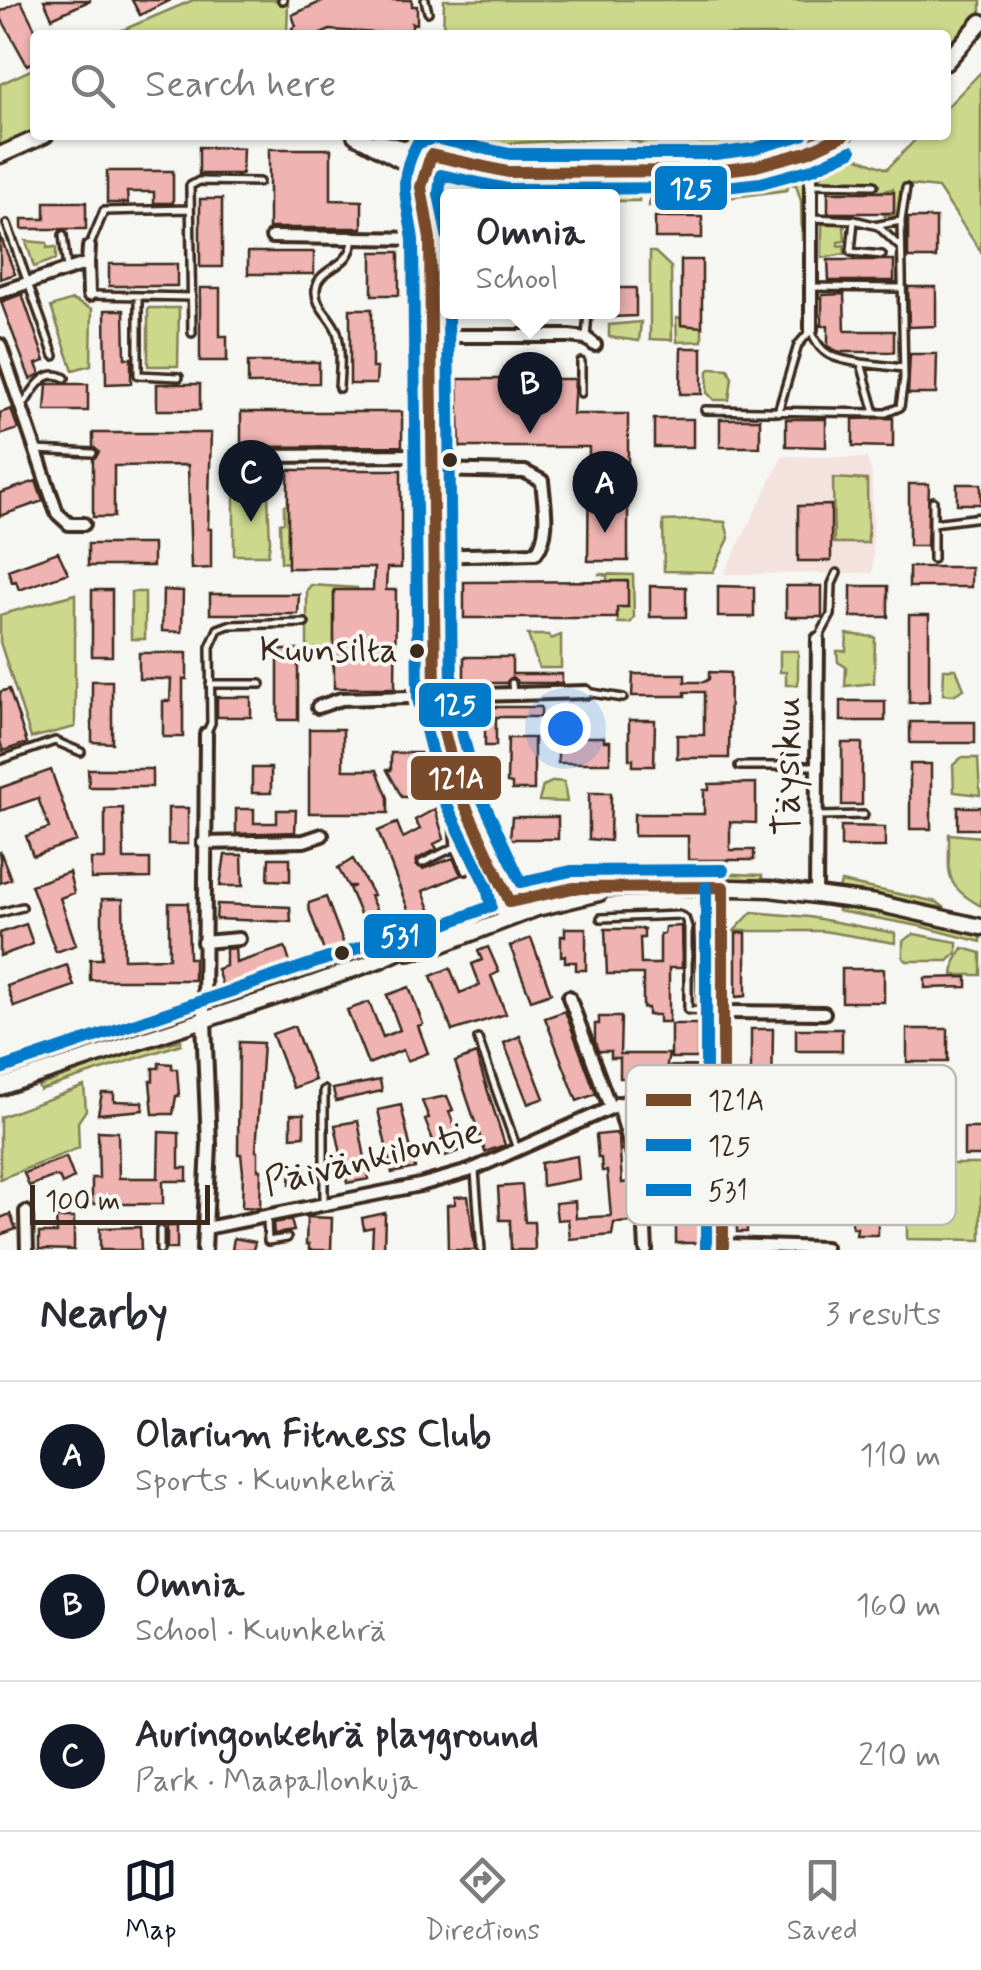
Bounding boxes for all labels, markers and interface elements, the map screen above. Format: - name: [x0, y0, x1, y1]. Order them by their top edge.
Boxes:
- search box: [30, 30, 951, 140]
- icon: search: [65, 58, 120, 113]
- text: Search here: [145, 61, 336, 110]
- line badge: 125: [653, 164, 729, 212]
- text: 125: [670, 172, 713, 209]
- popup: [440, 189, 620, 319]
- text: Omnia: [476, 209, 584, 258]
- text: School: [476, 258, 558, 300]
- pin: B: [498, 352, 562, 434]
- pin: C: [218, 440, 284, 522]
- unlabelled marker: [440, 450, 460, 470]
- pin: A: [572, 450, 638, 533]
- place label: Kuunsilta: [260, 628, 398, 675]
- marker: Kuunsilta: [407, 641, 427, 661]
- line badge: 125: [417, 681, 493, 729]
- text: 125: [434, 688, 477, 725]
- street label: Täysikuu: [764, 697, 813, 835]
- your location: [540, 703, 591, 754]
- line badge: 121A: [409, 754, 503, 802]
- text: 121A: [428, 762, 484, 799]
- line badge: 531: [362, 912, 438, 960]
- text: 531: [380, 920, 420, 957]
- unlabelled marker: [332, 943, 352, 963]
- legend: [626, 1065, 956, 1225]
- text: 121A: [708, 1084, 765, 1121]
- street label: Päivänkilontie: [259, 1107, 487, 1209]
- text: 125: [708, 1129, 751, 1166]
- text: 531: [708, 1174, 748, 1211]
- scale bar: [30, 1180, 210, 1224]
- text: 100 m: [45, 1184, 120, 1221]
- text: Nearby: [40, 1288, 168, 1343]
- text: 3 results: [825, 1294, 941, 1336]
- text: Olarium Fitness Club: [135, 1411, 491, 1460]
- text: A: [62, 1435, 83, 1477]
- text: 110 m: [860, 1435, 941, 1477]
- text: Sports · Kuunkehrä: [135, 1460, 396, 1502]
- text: Omnia: [135, 1561, 244, 1610]
- text: B: [62, 1585, 83, 1627]
- text: 160 m: [856, 1585, 941, 1627]
- text: School · Kuunkehrä: [135, 1610, 387, 1652]
- text: Auringonkehrä playground: [135, 1711, 539, 1760]
- text: C: [61, 1735, 84, 1777]
- text: 210 m: [858, 1735, 941, 1777]
- text: Park · Maapallonkuja: [135, 1760, 418, 1802]
- tab: Map: [123, 1853, 178, 1950]
- tab: Directions: [425, 1853, 540, 1950]
- tab: Saved: [787, 1853, 858, 1950]

